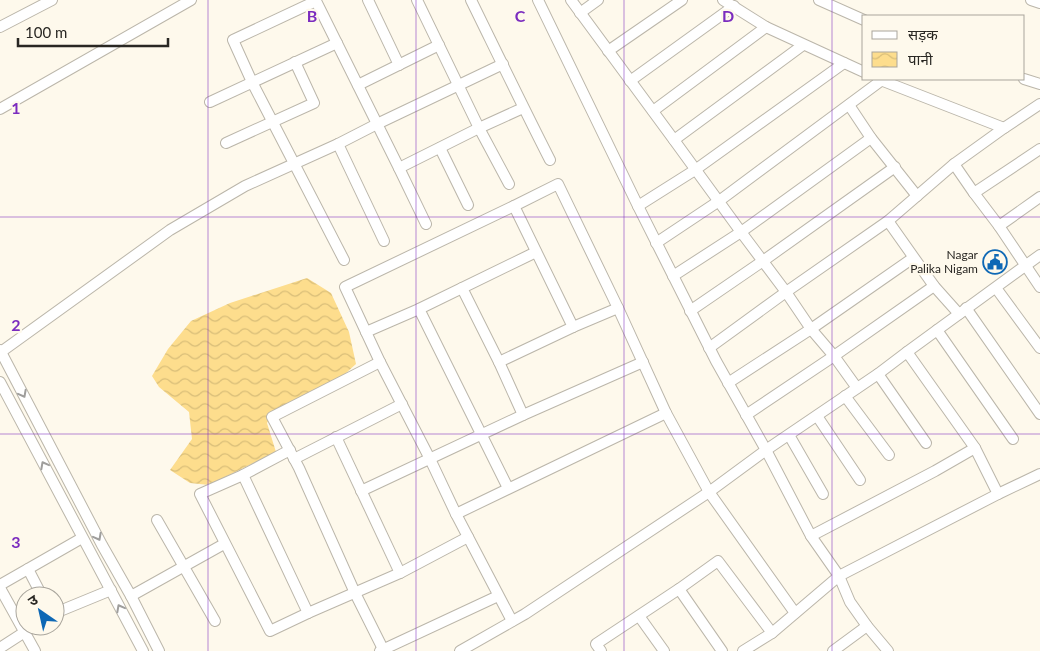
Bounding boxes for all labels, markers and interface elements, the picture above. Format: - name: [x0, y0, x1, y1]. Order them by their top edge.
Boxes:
- text: B: [307, 6, 317, 25]
- text: C: [515, 6, 526, 25]
- text: D: [722, 6, 734, 25]
- scale bar: [18, 15, 168, 47]
- legend: [862, 15, 1025, 80]
- text: 100 m: [25, 23, 67, 41]
- text: सड़क: [908, 25, 938, 43]
- text: पानी: [908, 50, 934, 68]
- text: 1: [11, 98, 21, 117]
- place label: Nagar Palika Nigam: [910, 247, 979, 276]
- public building icon: Nagar Palika Nigam: [982, 249, 1008, 275]
- text: 2: [11, 315, 21, 334]
- one-way arrow: [17, 388, 27, 397]
- one-way arrow: [40, 461, 50, 470]
- text: 3: [11, 532, 21, 551]
- one-way arrow: [92, 532, 102, 541]
- north arrow: [15, 586, 65, 636]
- text: उ: [24, 590, 41, 609]
- one-way arrow: [116, 604, 126, 613]

